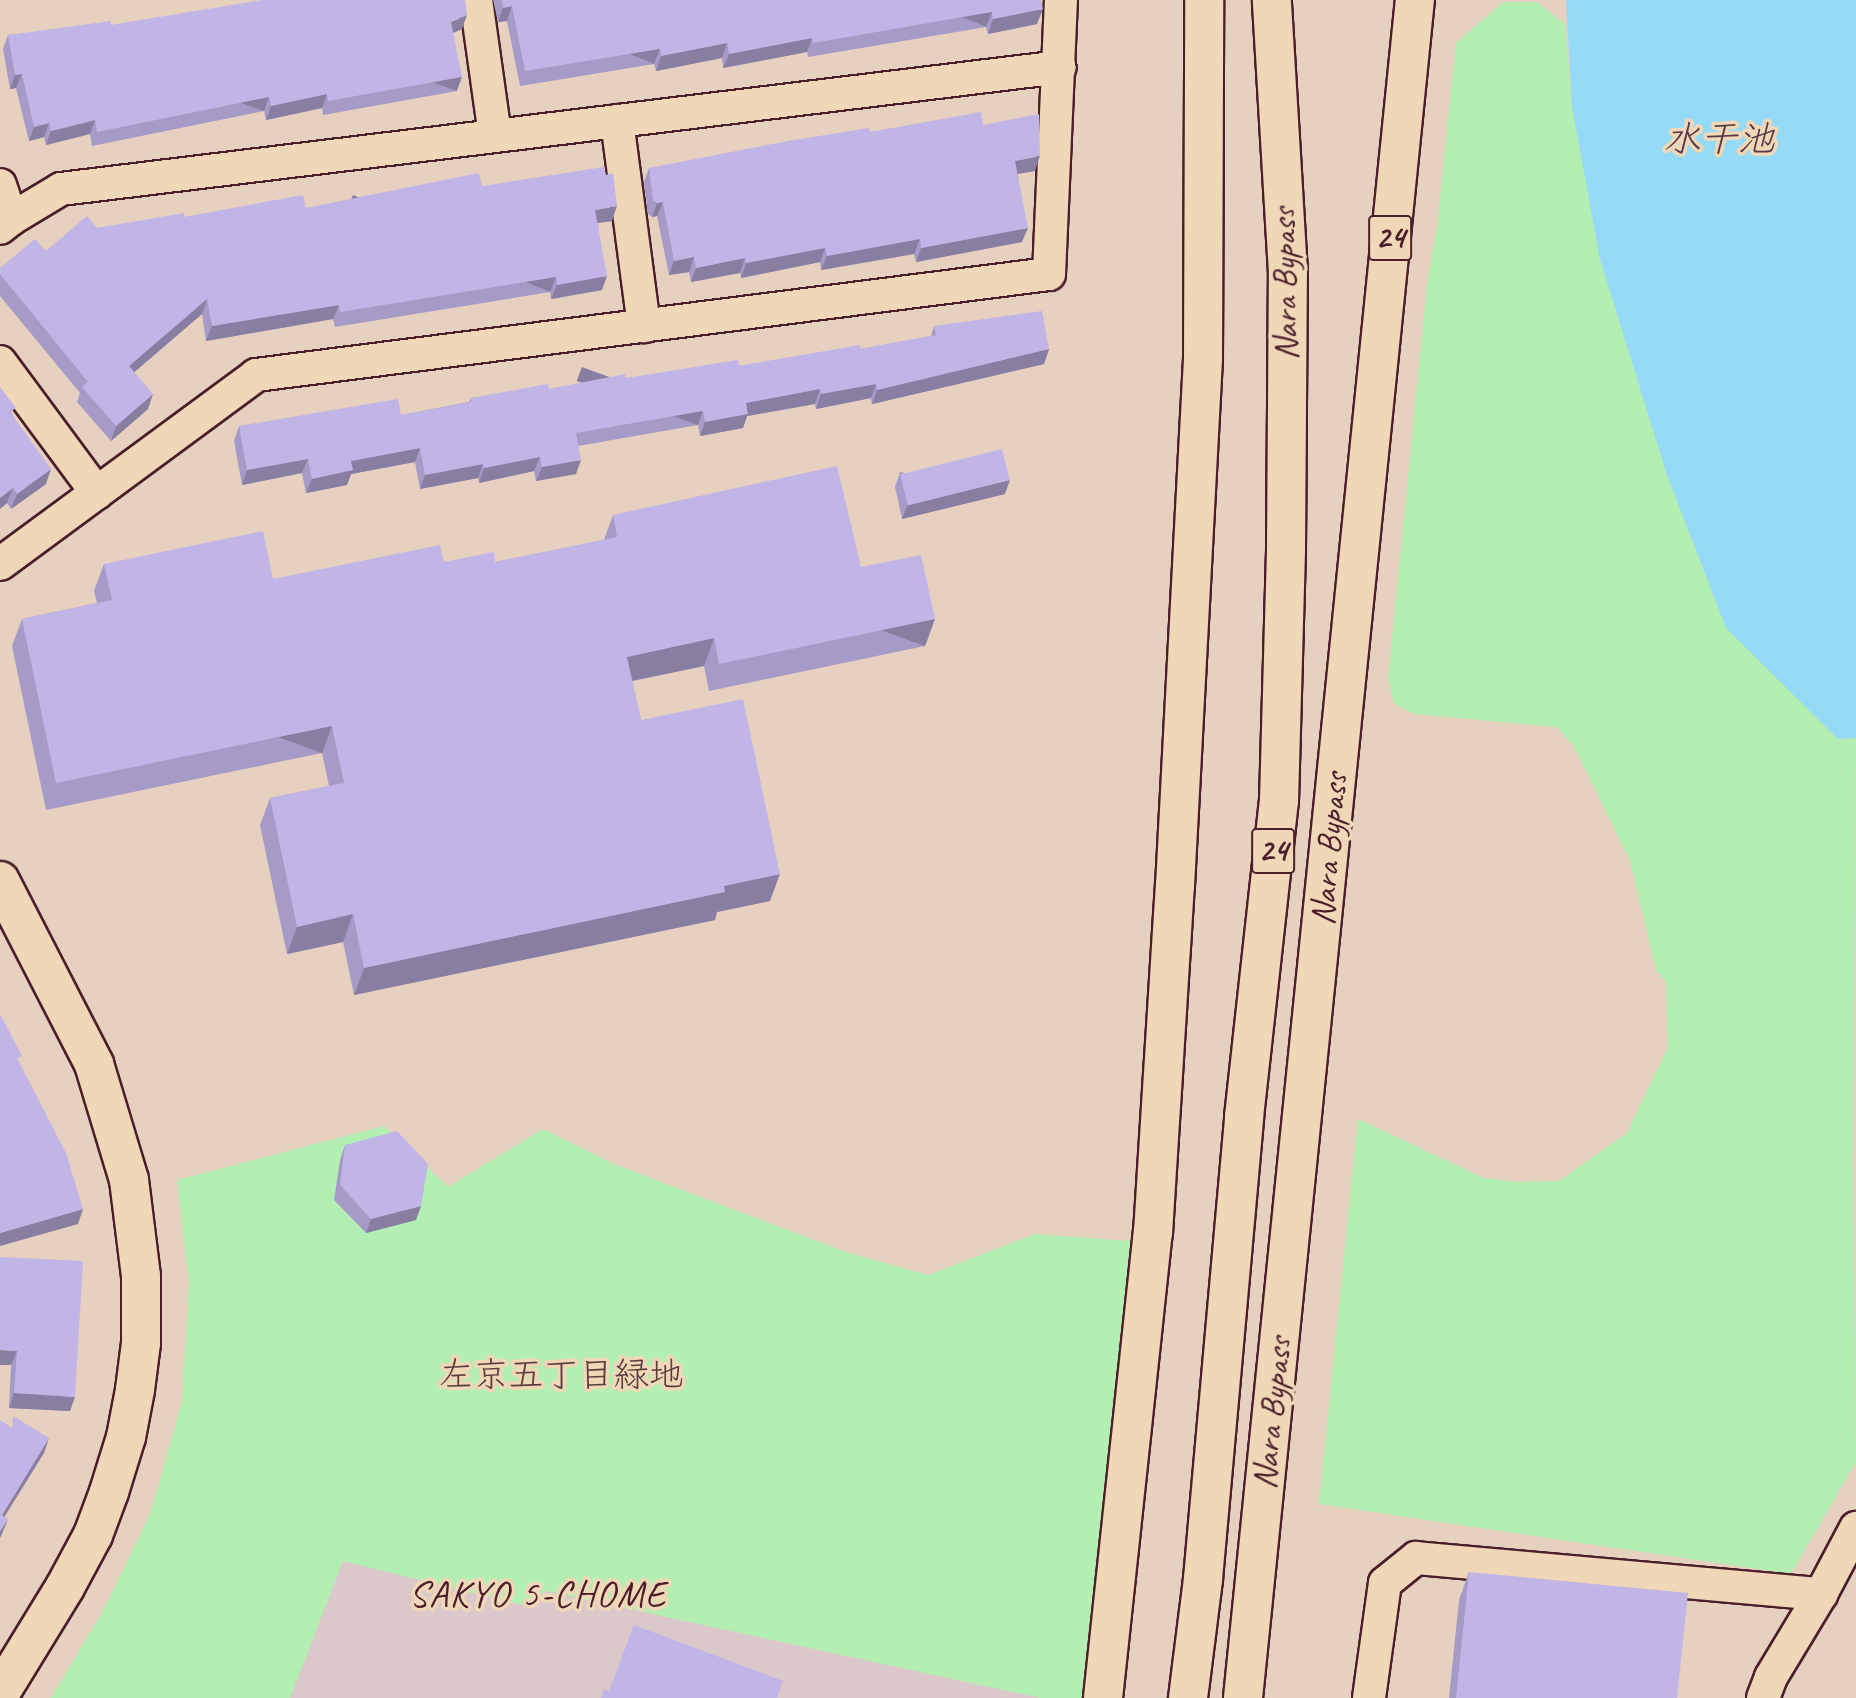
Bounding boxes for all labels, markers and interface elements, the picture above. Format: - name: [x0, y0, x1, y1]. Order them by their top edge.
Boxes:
- water label: 水干池: [1664, 117, 1774, 161]
- street label: Nara Bypass: [1263, 207, 1307, 361]
- road number: 24: [1367, 208, 1413, 268]
- street label: Nara Bypass: [1301, 771, 1357, 927]
- road number: 24: [1250, 822, 1296, 880]
- street label: Nara Bypass: [1243, 1334, 1301, 1492]
- park label: 左京五丁目緑地: [439, 1354, 683, 1396]
- district label: SAKYO 5-CHOME: [411, 1572, 665, 1616]

